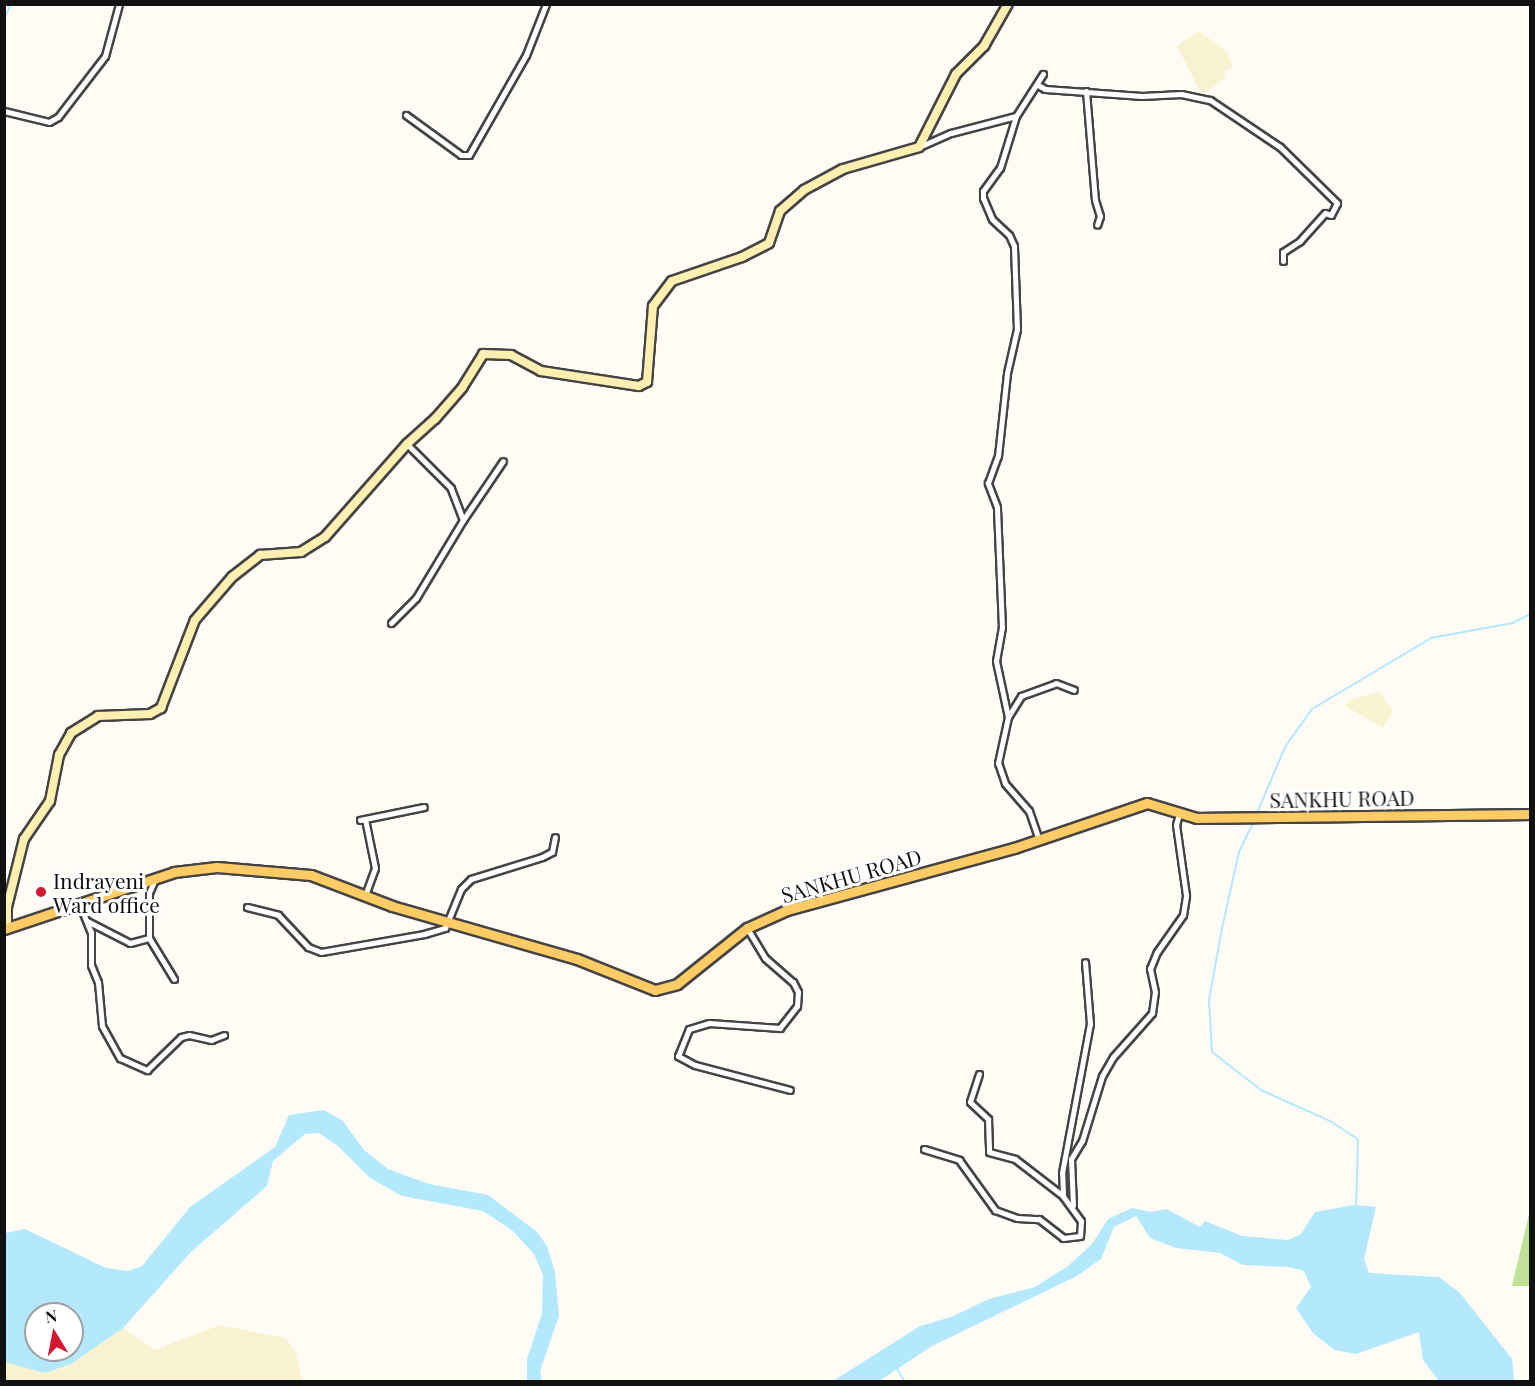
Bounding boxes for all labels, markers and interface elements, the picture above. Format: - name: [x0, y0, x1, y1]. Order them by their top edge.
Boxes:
- street label: SANKHU ROAD: [1269, 784, 1415, 812]
- street label: SANKHU ROAD: [778, 843, 924, 907]
- place label: Indrayeni Ward office: [53, 867, 160, 917]
- marker: Indrayeni Ward office: [34, 885, 48, 899]
- north arrow: [24, 1302, 84, 1362]
- text: N: [44, 1304, 59, 1327]

